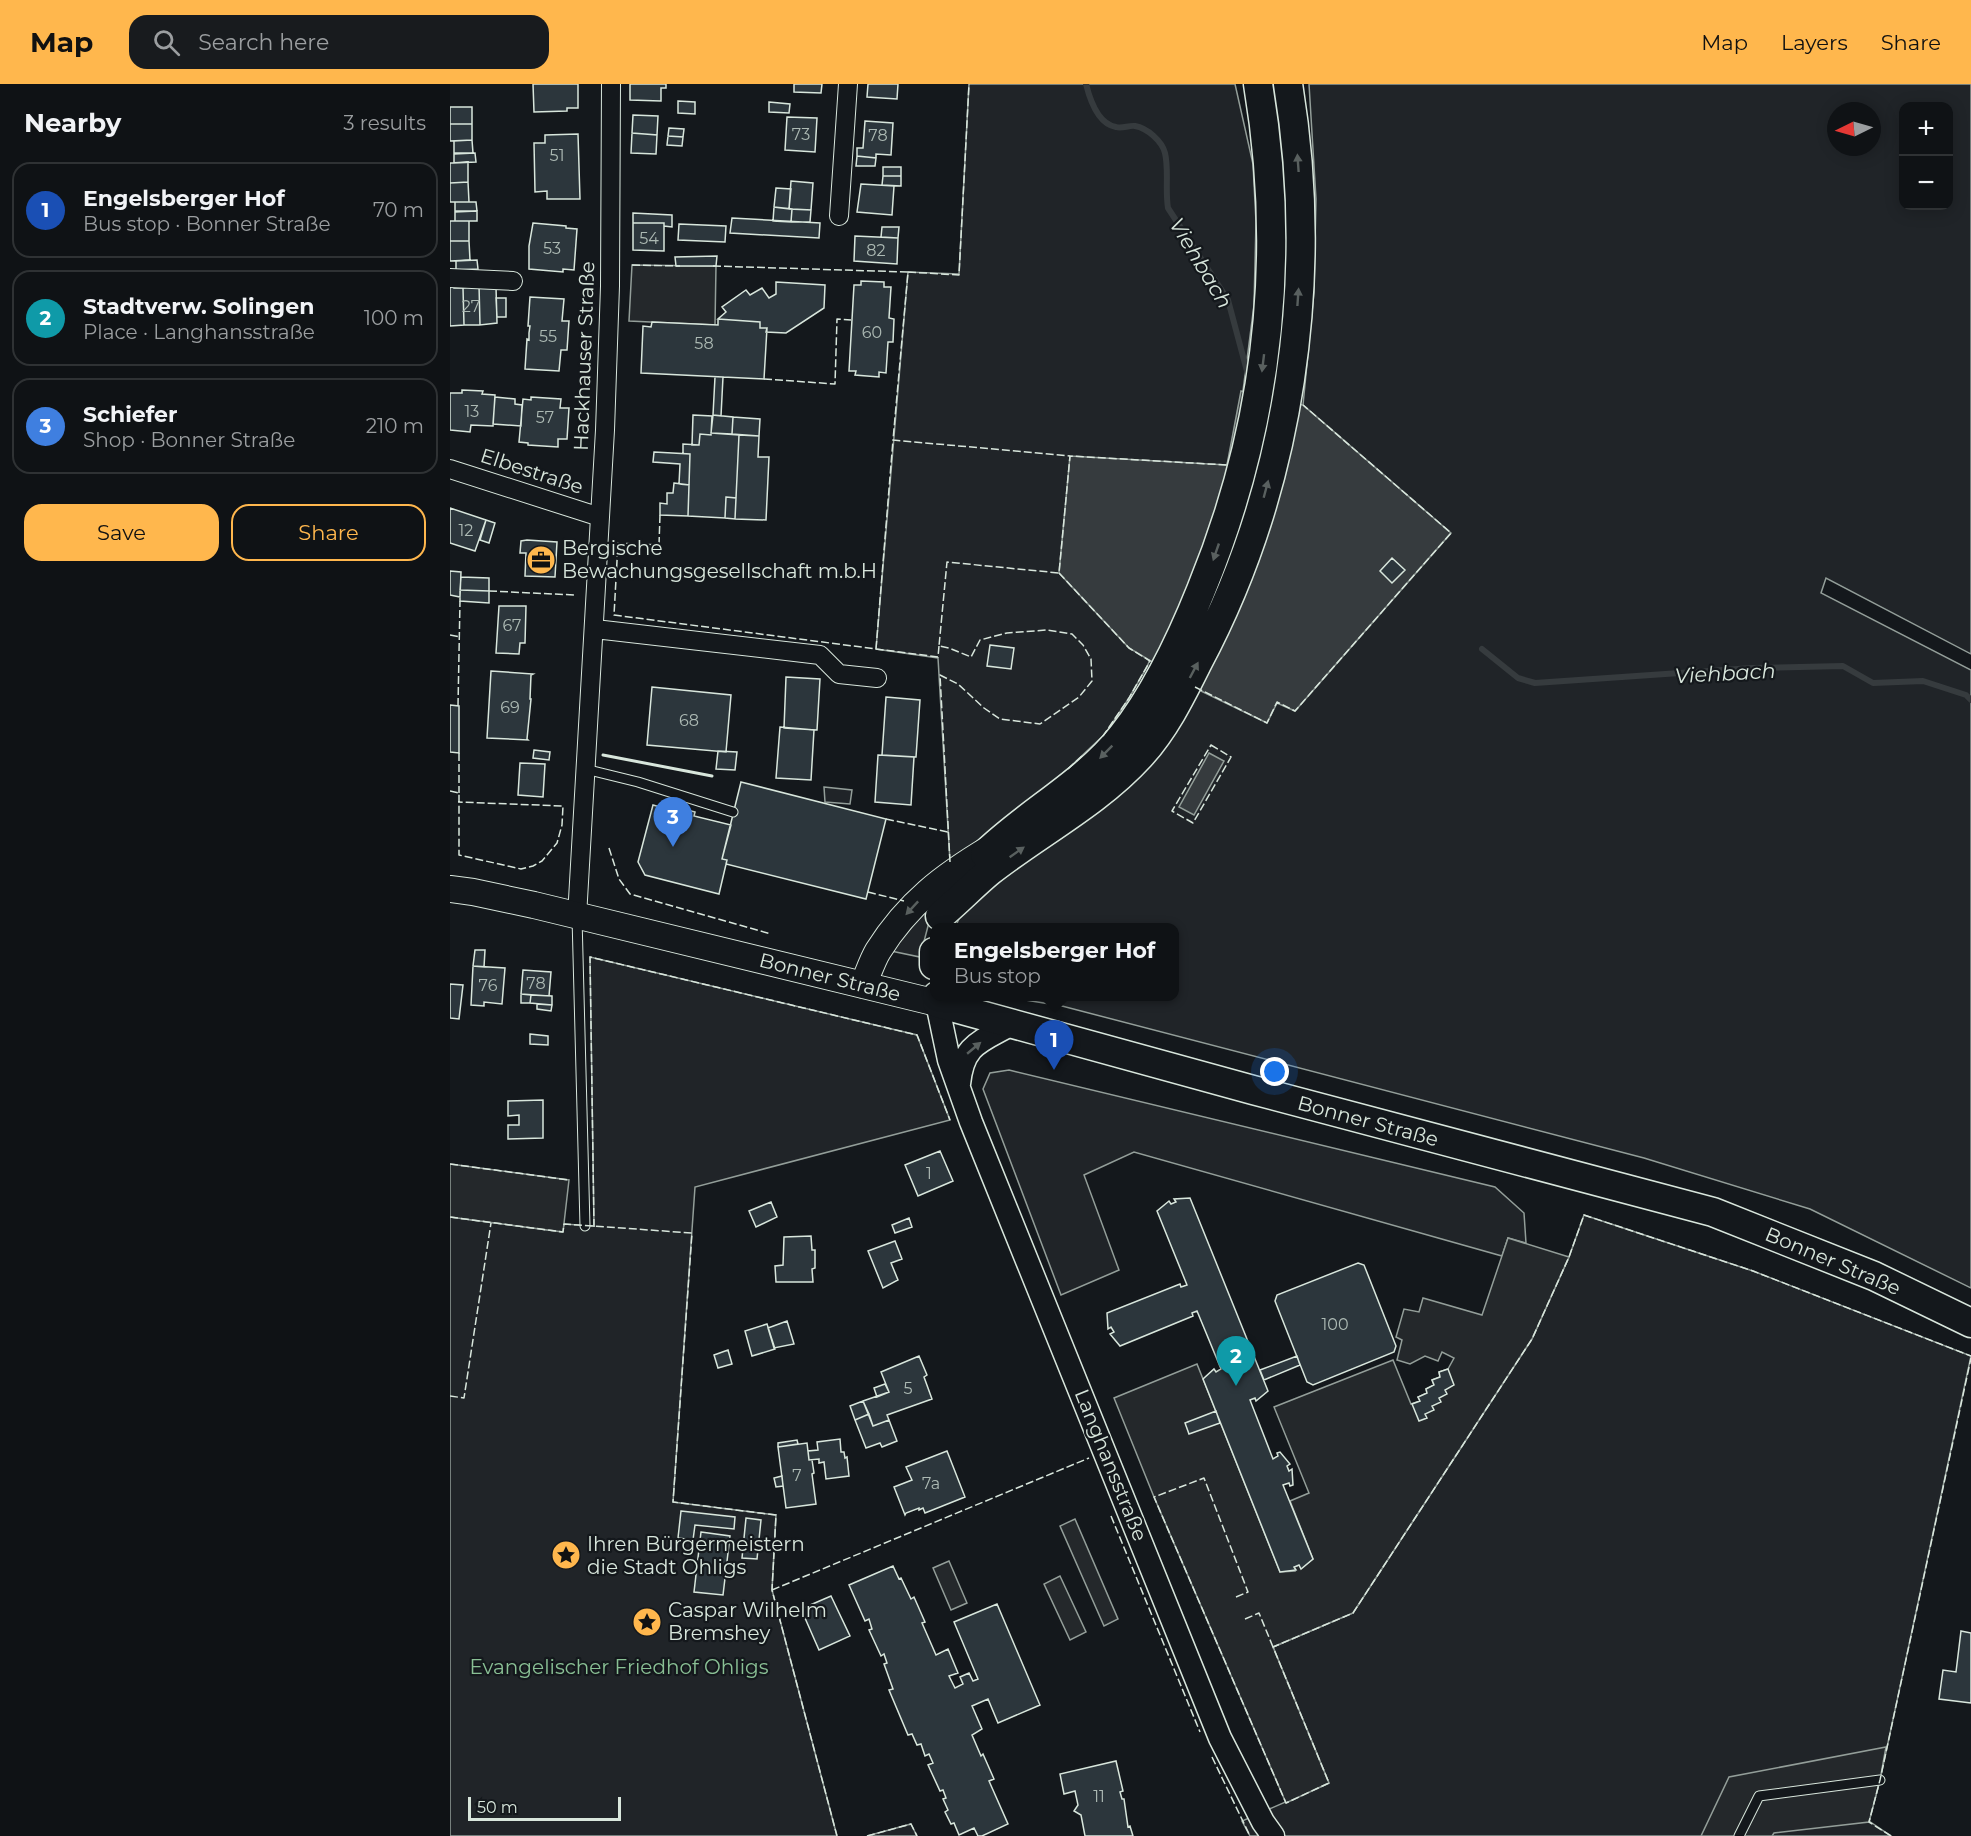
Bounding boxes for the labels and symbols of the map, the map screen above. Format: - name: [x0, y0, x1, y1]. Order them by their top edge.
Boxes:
- north arrow: [1827, 102, 1881, 156]
- house number: 73: [792, 125, 810, 144]
- house number: 78: [868, 126, 888, 145]
- house number: 51: [550, 146, 564, 165]
- one-way arrow: [1293, 153, 1303, 172]
- water label: Viehbach: [1164, 213, 1238, 313]
- house number: 54: [639, 229, 659, 248]
- house number: 53: [543, 239, 561, 258]
- house number: 82: [866, 241, 886, 260]
- street label: Hackhauser Straße: [569, 261, 599, 451]
- one-way arrow: [1293, 287, 1303, 306]
- house number: 27: [462, 297, 480, 316]
- house number: 60: [862, 323, 882, 342]
- house number: 55: [539, 327, 557, 346]
- house number: 58: [694, 334, 714, 353]
- one-way arrow: [1259, 354, 1268, 373]
- house number: 13: [465, 402, 479, 421]
- house number: 57: [536, 408, 554, 427]
- street label: Elbestraße: [478, 443, 586, 499]
- one-way arrow: [1262, 480, 1271, 498]
- house number: 12: [459, 521, 473, 540]
- place label: Bergische Bewachungsgesellschaft m.b.H: [562, 536, 877, 583]
- one-way arrow: [1210, 543, 1220, 561]
- office icon: Bergische Bewachungsgesellschaft m.b.H: [525, 544, 557, 576]
- house number: 67: [502, 616, 522, 635]
- water label: Viehbach: [1674, 658, 1776, 688]
- one-way arrow: [1189, 661, 1199, 678]
- house number: 69: [500, 698, 520, 717]
- house number: 68: [679, 711, 699, 730]
- one-way arrow: [1100, 745, 1114, 759]
- pin: 3: [654, 798, 692, 847]
- one-way arrow: [1009, 846, 1025, 858]
- one-way arrow: [905, 901, 919, 916]
- street label: Bonner Straße: [757, 948, 903, 1006]
- house number: 78: [526, 974, 546, 993]
- house number: 76: [479, 976, 498, 995]
- pin: 1: [1034, 1020, 1074, 1070]
- one-way arrow: [966, 1042, 982, 1055]
- your location: [1260, 1057, 1289, 1086]
- street label: Bonner Straße: [1295, 1091, 1441, 1151]
- house number: 1: [926, 1164, 932, 1183]
- street label: Bonner Straße: [1762, 1222, 1904, 1300]
- house number: 100: [1322, 1315, 1348, 1334]
- pin: 2: [1216, 1336, 1256, 1386]
- house number: 5: [903, 1379, 913, 1398]
- street label: Langhansstraße: [1070, 1386, 1152, 1544]
- house number: 7: [792, 1466, 802, 1485]
- house number: 7a: [922, 1474, 940, 1493]
- place label: Ihren Bürgermeistern die Stadt Ohligs: [587, 1532, 805, 1579]
- place icon: Ihren Bürgermeistern die Stadt Ohligs: [550, 1539, 582, 1571]
- place label: Caspar Wilhelm Bremshey: [668, 1598, 827, 1645]
- place icon: Caspar Wilhelm Bremshey: [631, 1606, 663, 1638]
- park label: Evangelischer Friedhof Ohligs: [469, 1655, 769, 1679]
- house number: 11: [1093, 1787, 1105, 1806]
- scale bar: [468, 1794, 621, 1822]

